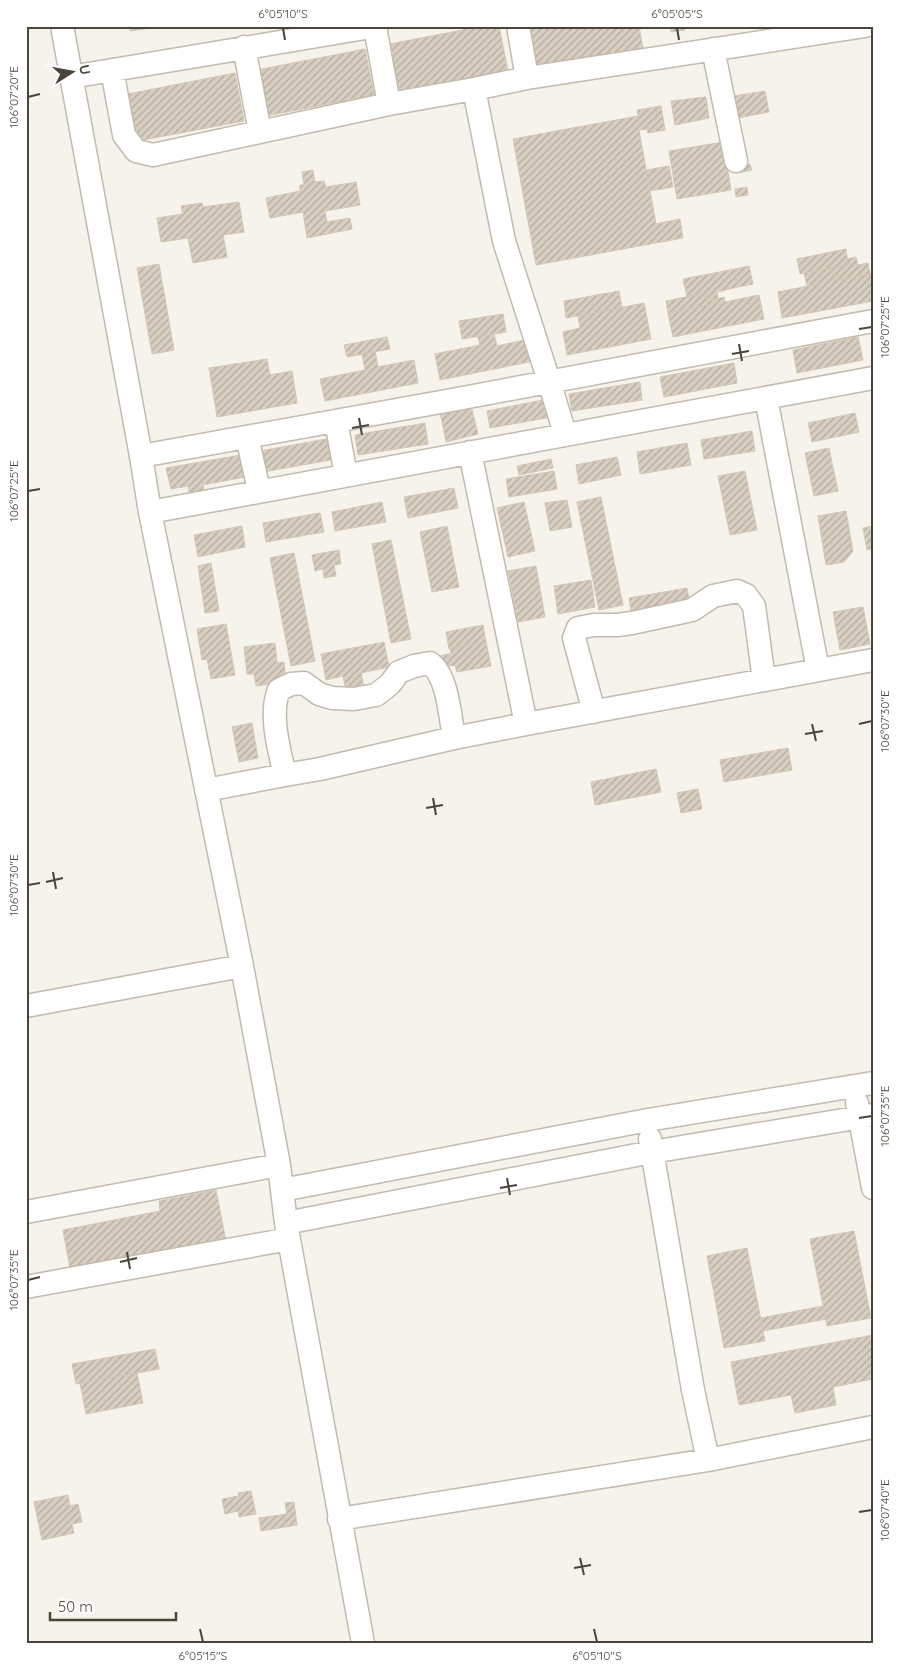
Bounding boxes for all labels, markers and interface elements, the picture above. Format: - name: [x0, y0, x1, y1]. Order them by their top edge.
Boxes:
- text: 6°05'10"S: [258, 6, 308, 21]
- text: 6°05'05"S: [651, 6, 703, 21]
- north arrow: [48, 48, 98, 98]
- text: U: [75, 63, 95, 76]
- text: 106°07'20"E: [6, 66, 21, 128]
- text: 106°07'25"E: [877, 296, 892, 358]
- text: 106°07'25"E: [6, 460, 21, 522]
- text: 106°07'30"E: [877, 690, 892, 752]
- text: 106°07'30"E: [6, 854, 21, 916]
- text: 106°07'35"E: [877, 1085, 892, 1147]
- text: 106°07'35"E: [6, 1249, 21, 1311]
- text: 106°07'40"E: [877, 1479, 892, 1541]
- scale bar: [50, 1589, 176, 1621]
- text: 50 m: [58, 1597, 93, 1616]
- text: 6°05'15"S: [179, 1648, 228, 1663]
- text: 6°05'10"S: [572, 1648, 622, 1663]

